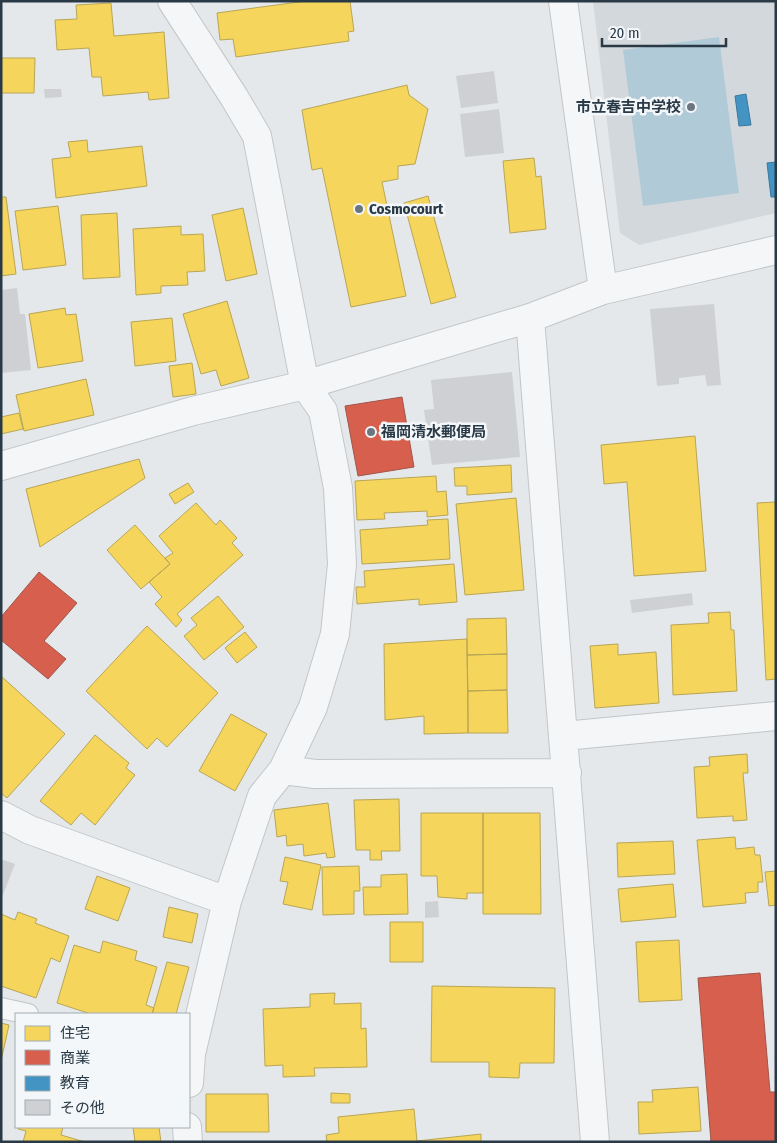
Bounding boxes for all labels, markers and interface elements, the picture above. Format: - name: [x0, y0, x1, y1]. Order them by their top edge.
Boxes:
- scale bar: [602, 15, 726, 47]
- text: 20 m: [610, 24, 640, 42]
- place label: 市立春吉中学校: [576, 98, 681, 116]
- marker: 市立春吉中学校: [685, 101, 697, 113]
- place label: Cosmocourt: [369, 200, 444, 218]
- marker: Cosmocourt: [353, 203, 365, 215]
- place label: 福岡清水郵便局: [380, 423, 486, 441]
- marker: 福岡清水郵便局: [365, 426, 377, 438]
- legend: [15, 1013, 190, 1128]
- text: 住宅: [60, 1024, 90, 1042]
- text: 商業: [60, 1049, 90, 1067]
- text: 教育: [60, 1074, 90, 1092]
- text: その他: [60, 1099, 105, 1117]

